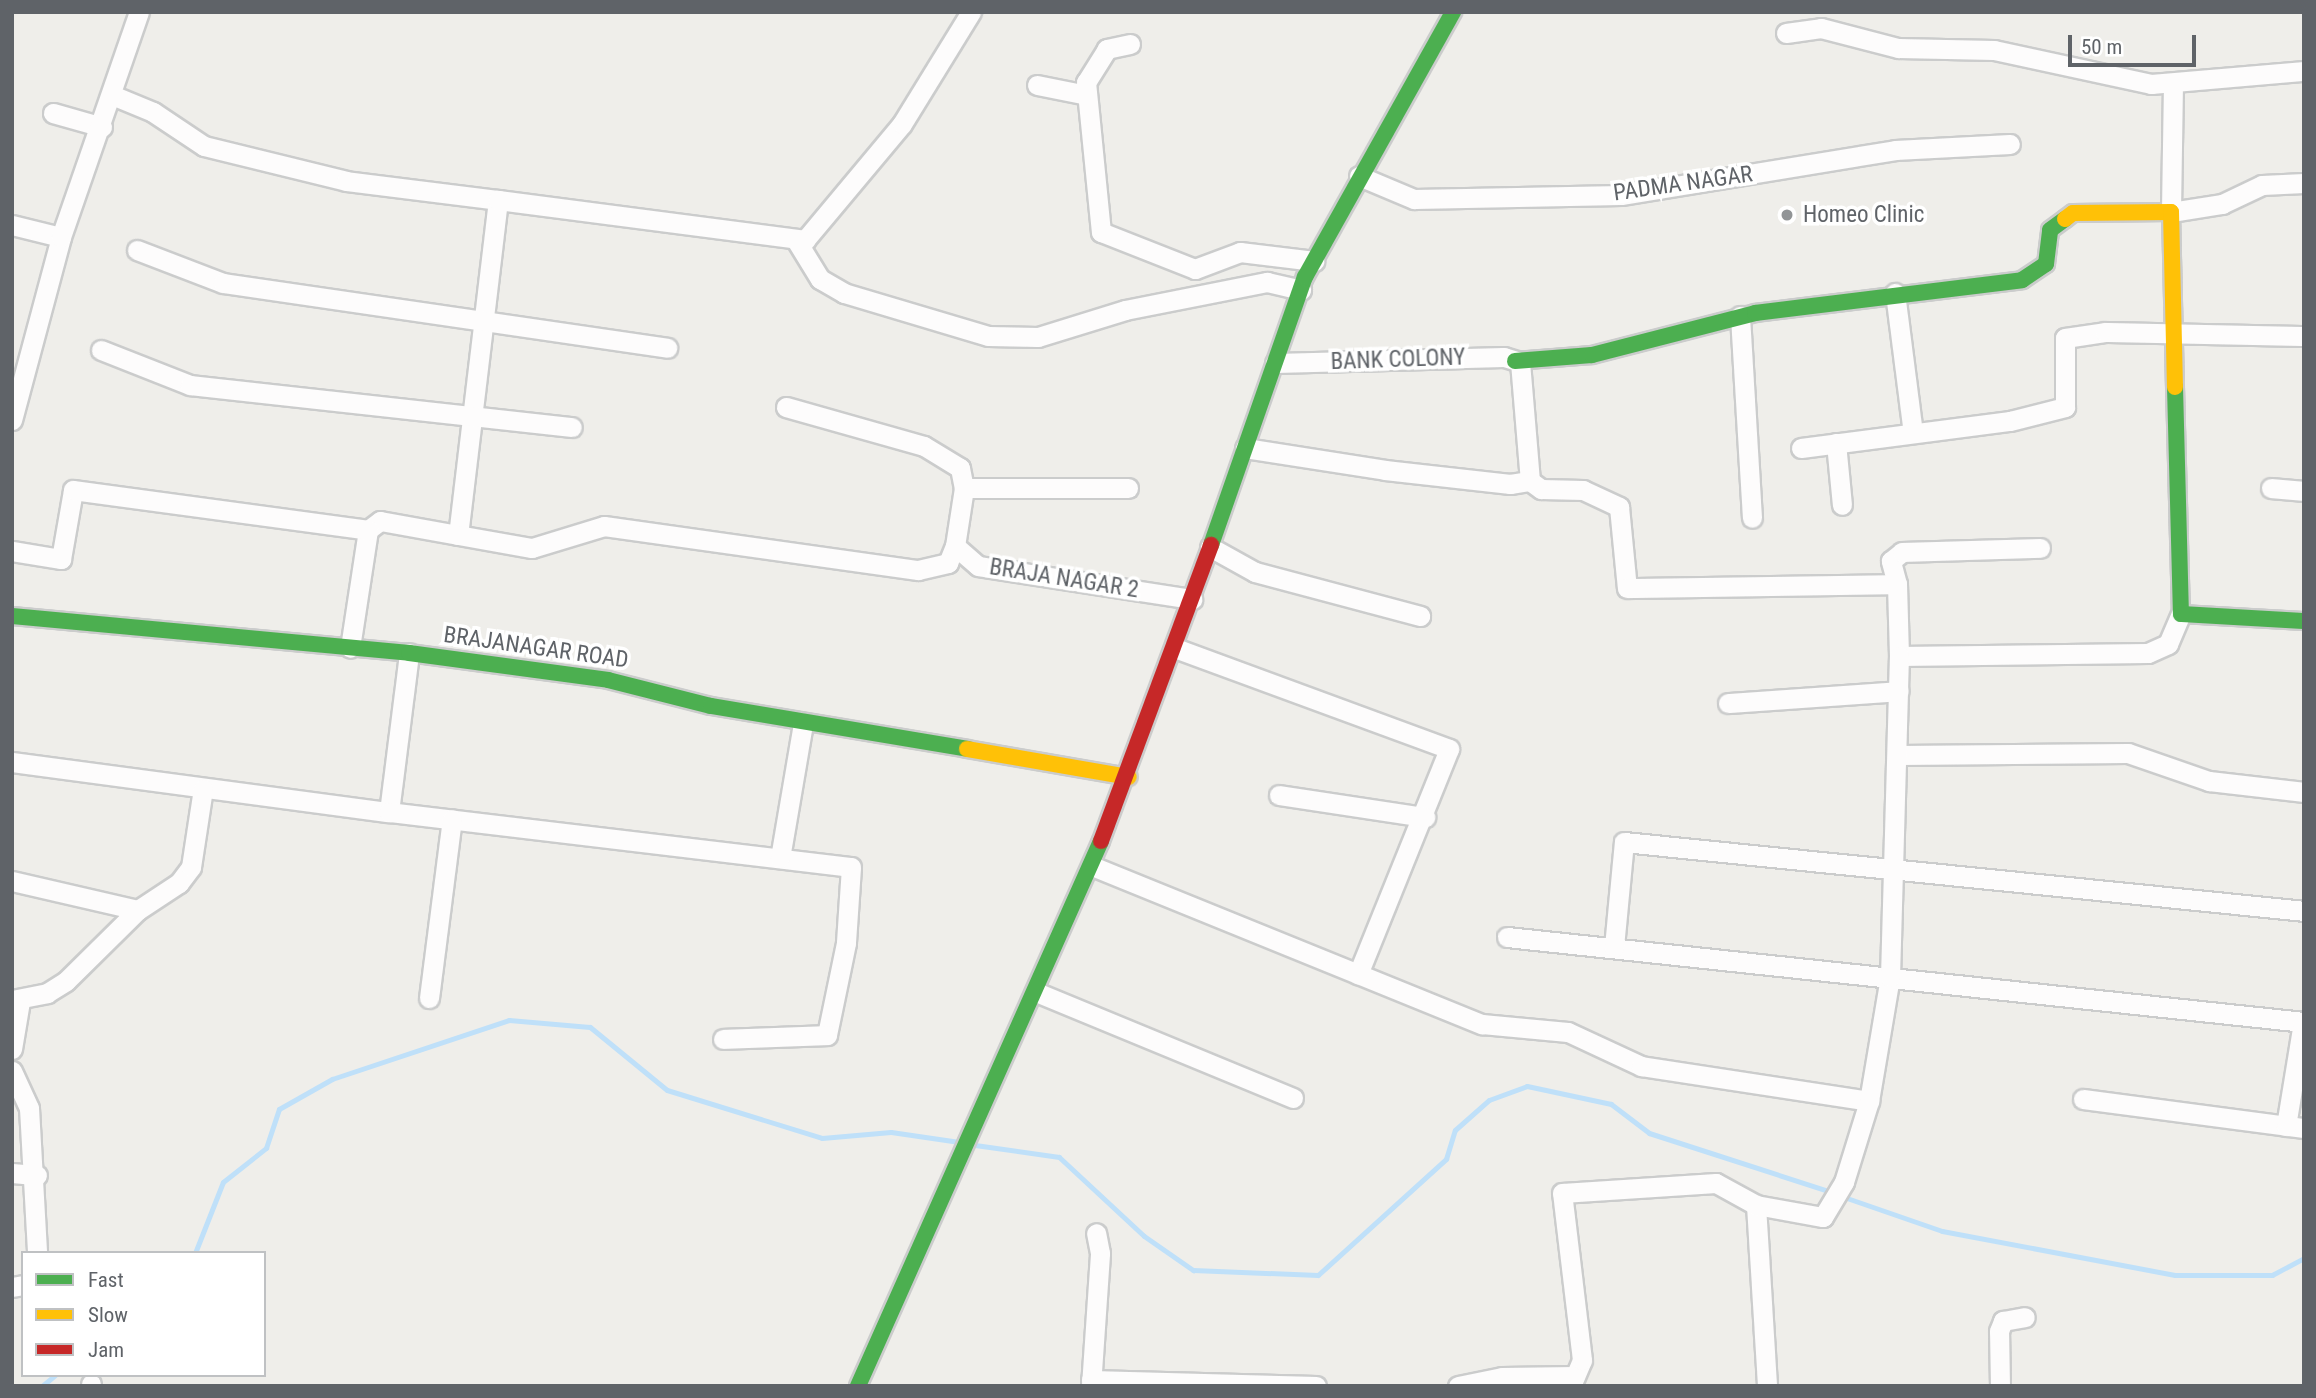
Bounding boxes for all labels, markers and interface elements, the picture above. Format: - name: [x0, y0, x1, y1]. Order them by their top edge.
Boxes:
- scale bar: [2071, 21, 2199, 65]
- text: 50 m: [2081, 35, 2122, 59]
- street label: PADMA NAGAR: [1612, 161, 1754, 207]
- place label: Homeo Clinic: [1803, 201, 1924, 229]
- marker: Homeo Clinic: [1777, 205, 1797, 225]
- street label: BANK COLONY: [1330, 344, 1466, 376]
- street label: BRAJA NAGAR 2: [987, 554, 1141, 604]
- street label: BRAJANAGAR ROAD: [442, 621, 630, 675]
- legend: [21, 1251, 266, 1377]
- text: Fast: [88, 1268, 124, 1292]
- text: Slow: [88, 1303, 128, 1327]
- text: Jam: [88, 1338, 124, 1362]

